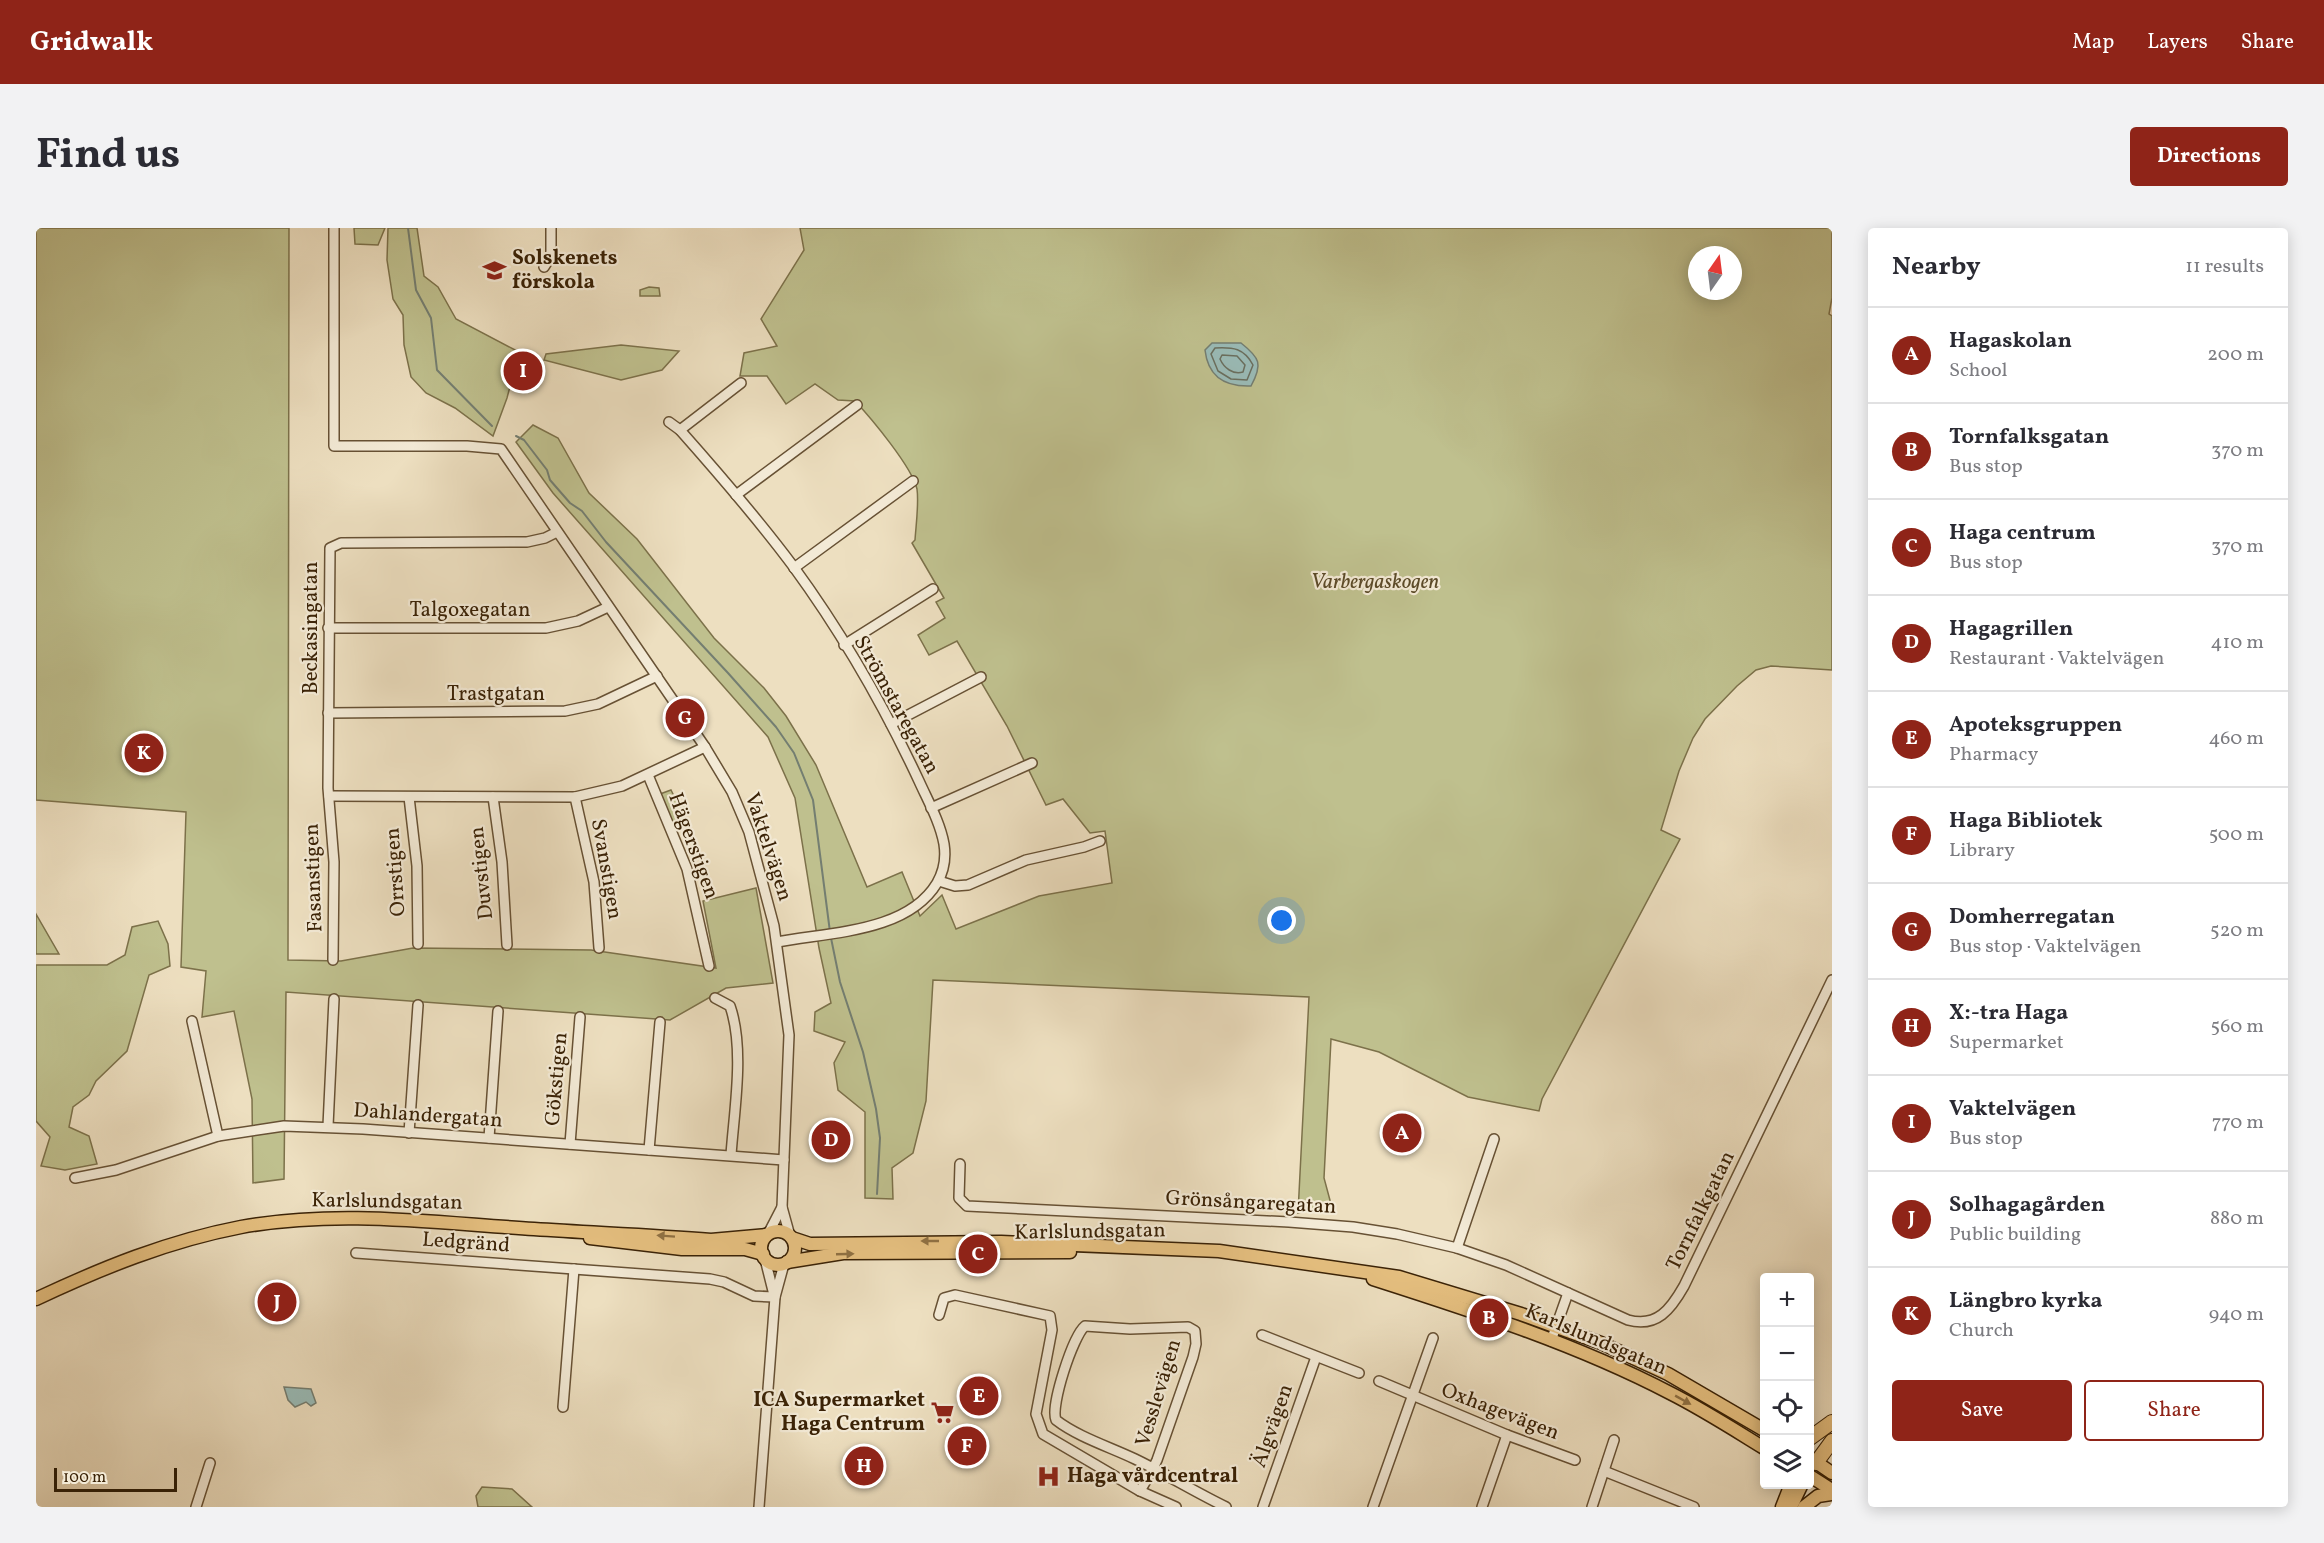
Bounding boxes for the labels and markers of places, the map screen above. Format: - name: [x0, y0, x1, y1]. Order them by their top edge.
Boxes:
- place label: Solskenets förskola: [512, 244, 617, 297]
- school or university icon: Solskenets förskola: [481, 257, 507, 283]
- pin: I: [504, 348, 542, 394]
- pin: G: [666, 696, 704, 740]
- pin: K: [124, 730, 164, 776]
- pin: A: [1382, 1110, 1422, 1156]
- pin: D: [812, 1118, 850, 1162]
- pin: C: [958, 1232, 998, 1276]
- pin: J: [258, 1280, 296, 1324]
- pin: B: [1470, 1296, 1508, 1340]
- pin: E: [960, 1374, 998, 1418]
- place label: ICA Supermarket Haga Centrum: [753, 1386, 925, 1439]
- supermarket icon: ICA Supermarket Haga Centrum: [930, 1399, 956, 1425]
- pin: F: [948, 1424, 986, 1468]
- pin: H: [844, 1444, 884, 1488]
- place label: Haga vårdcentral: [1067, 1462, 1238, 1491]
- hospital icon: Haga vårdcentral: [1036, 1463, 1062, 1489]

